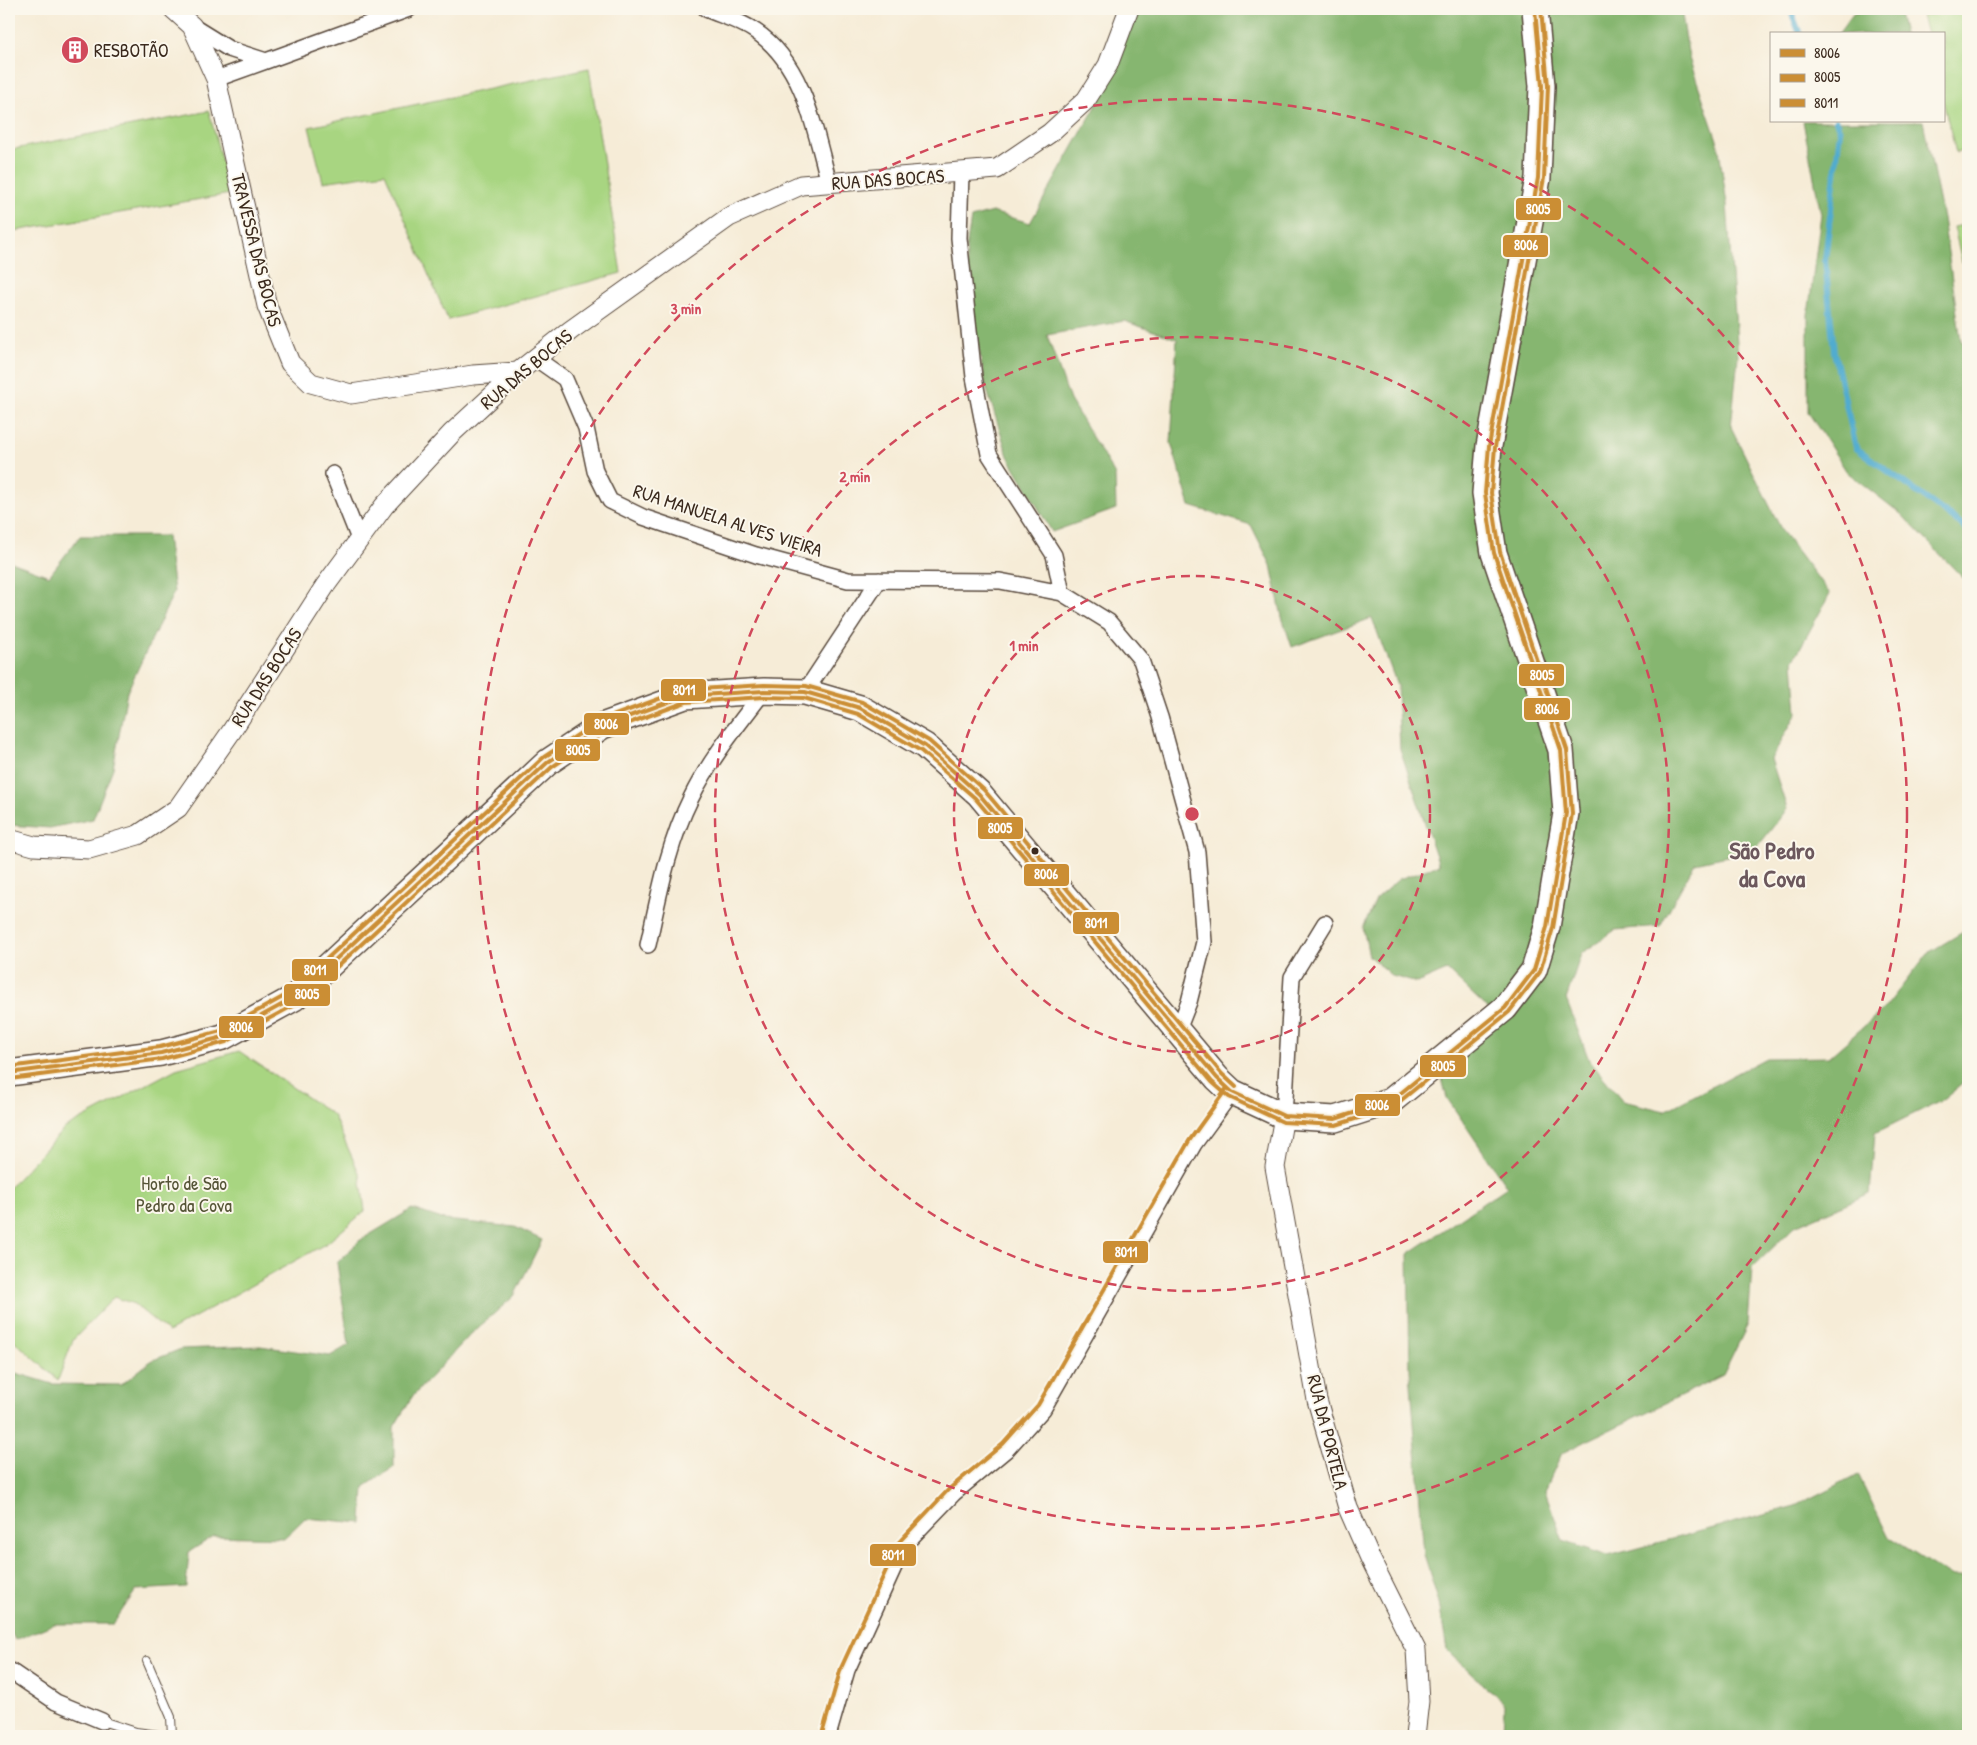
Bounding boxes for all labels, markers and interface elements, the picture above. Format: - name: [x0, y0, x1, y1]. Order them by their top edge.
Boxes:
- legend: [1770, 32, 1944, 122]
- building icon: RESBOTÃO: [60, 35, 90, 65]
- place label: RESBOTÃO: [94, 37, 169, 63]
- text: 8006: [1814, 42, 1840, 63]
- text: 8005: [1814, 66, 1841, 87]
- text: 8011: [1814, 92, 1838, 113]
- street label: RUA DAS BOCAS: [831, 162, 945, 196]
- street label: TRAVESSA DAS BOCAS: [225, 171, 289, 330]
- line badge: 8005: [1515, 197, 1562, 221]
- text: 8005: [1526, 199, 1550, 218]
- line badge: 8006: [1502, 234, 1549, 258]
- text: 8006: [1514, 235, 1539, 254]
- text: 3 min: [671, 298, 701, 319]
- street label: RUA DAS BOCAS: [474, 323, 578, 415]
- text: 2 min: [840, 466, 871, 487]
- street label: RUA MANUELA ALVES VIEIRA: [630, 477, 826, 563]
- street label: RUA DAS BOCAS: [224, 622, 308, 731]
- text: 1 min: [1009, 635, 1039, 656]
- line badge: 8005: [1518, 663, 1565, 687]
- text: 8005: [1530, 665, 1554, 684]
- line badge: 8011: [660, 678, 707, 702]
- text: 8011: [673, 680, 695, 699]
- line badge: 8006: [1523, 697, 1571, 721]
- text: 8006: [1535, 699, 1560, 718]
- line badge: 8006: [583, 712, 630, 736]
- text: 8006: [594, 714, 619, 733]
- line badge: 8005: [554, 738, 601, 762]
- text: 8005: [566, 740, 590, 759]
- centre of rings: [1183, 805, 1201, 823]
- line badge: 8005: [977, 816, 1024, 840]
- text: 8005: [988, 818, 1012, 837]
- district label: São Pedro da Cova: [1730, 834, 1815, 894]
- unlabelled marker: [1030, 846, 1040, 856]
- line badge: 8006: [1023, 863, 1070, 887]
- text: 8006: [1034, 864, 1059, 883]
- line badge: 8011: [1072, 911, 1120, 935]
- text: 8011: [1085, 913, 1107, 932]
- line badge: 8011: [291, 958, 339, 982]
- text: 8011: [304, 960, 326, 979]
- line badge: 8005: [283, 983, 331, 1007]
- text: 8005: [295, 984, 319, 1003]
- line badge: 8006: [218, 1015, 265, 1039]
- text: 8006: [229, 1017, 254, 1036]
- line badge: 8005: [1419, 1054, 1467, 1078]
- text: 8005: [1431, 1056, 1455, 1075]
- line badge: 8006: [1354, 1093, 1401, 1117]
- text: 8006: [1365, 1095, 1390, 1114]
- park label: Horto de São Pedro da Cova: [136, 1170, 232, 1218]
- line badge: 8011: [1102, 1240, 1149, 1264]
- text: 8011: [1115, 1242, 1137, 1261]
- street label: RUA DA PORTELA: [1301, 1372, 1355, 1492]
- line badge: 8011: [869, 1543, 917, 1567]
- text: 8011: [882, 1545, 904, 1564]

